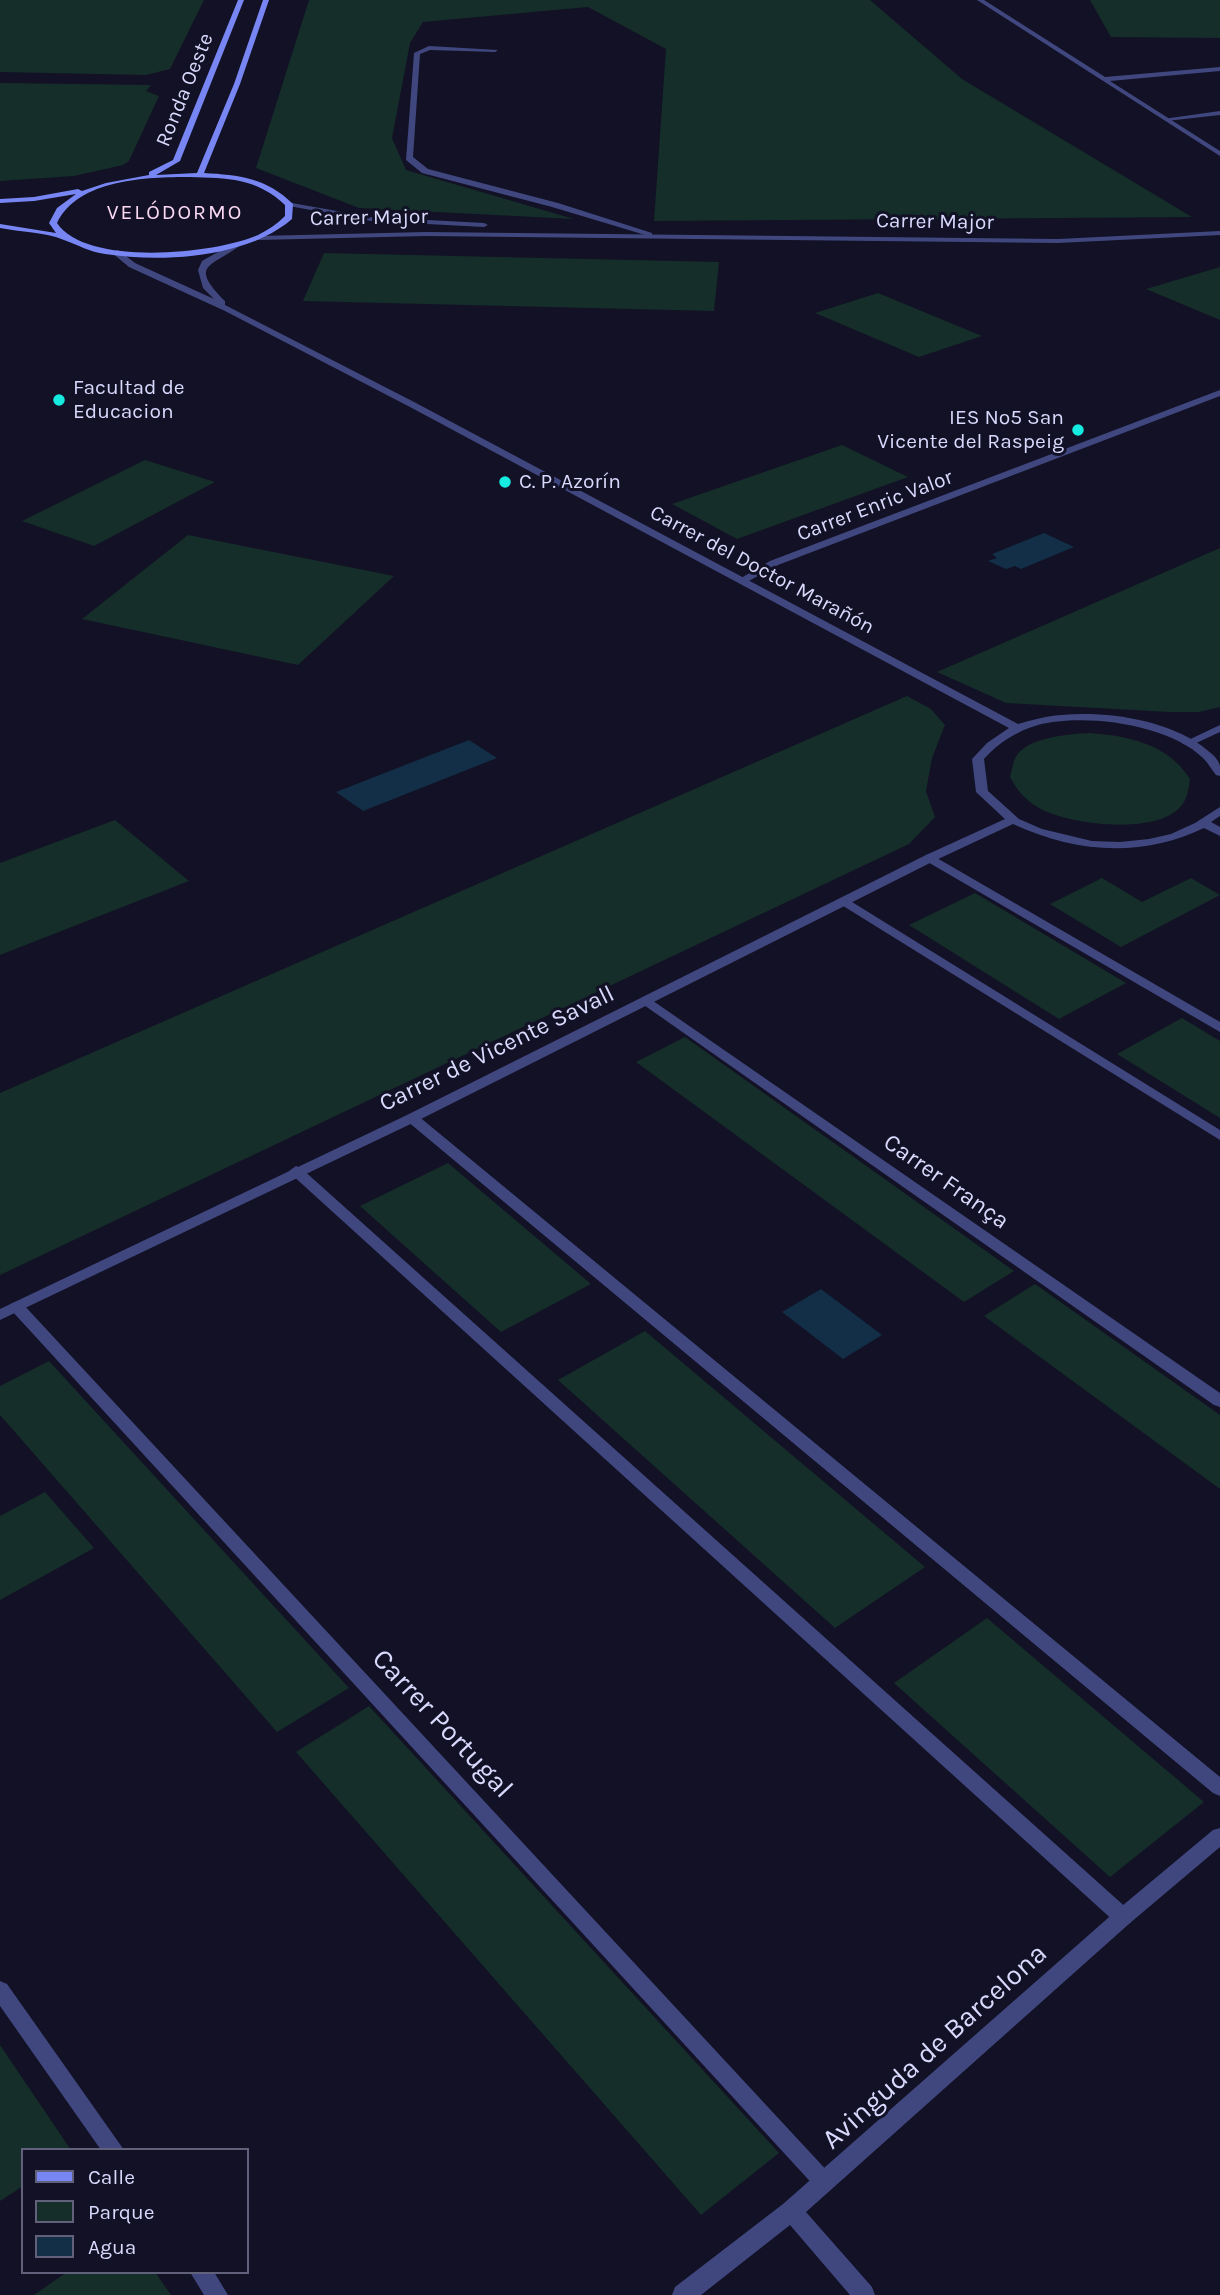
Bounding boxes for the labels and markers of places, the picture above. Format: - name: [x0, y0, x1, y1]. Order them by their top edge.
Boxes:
- place label: Facultad de Educacion: [73, 375, 185, 425]
- marker: Facultad de Educacion: [51, 392, 67, 408]
- place label: IES Nº5 San Vicente del Raspeig: [877, 405, 1064, 455]
- marker: IES Nº5 San Vicente del Raspeig: [1070, 422, 1086, 438]
- place label: C. P. Azorín: [519, 469, 621, 495]
- marker: C. P. Azorín: [497, 474, 513, 490]

